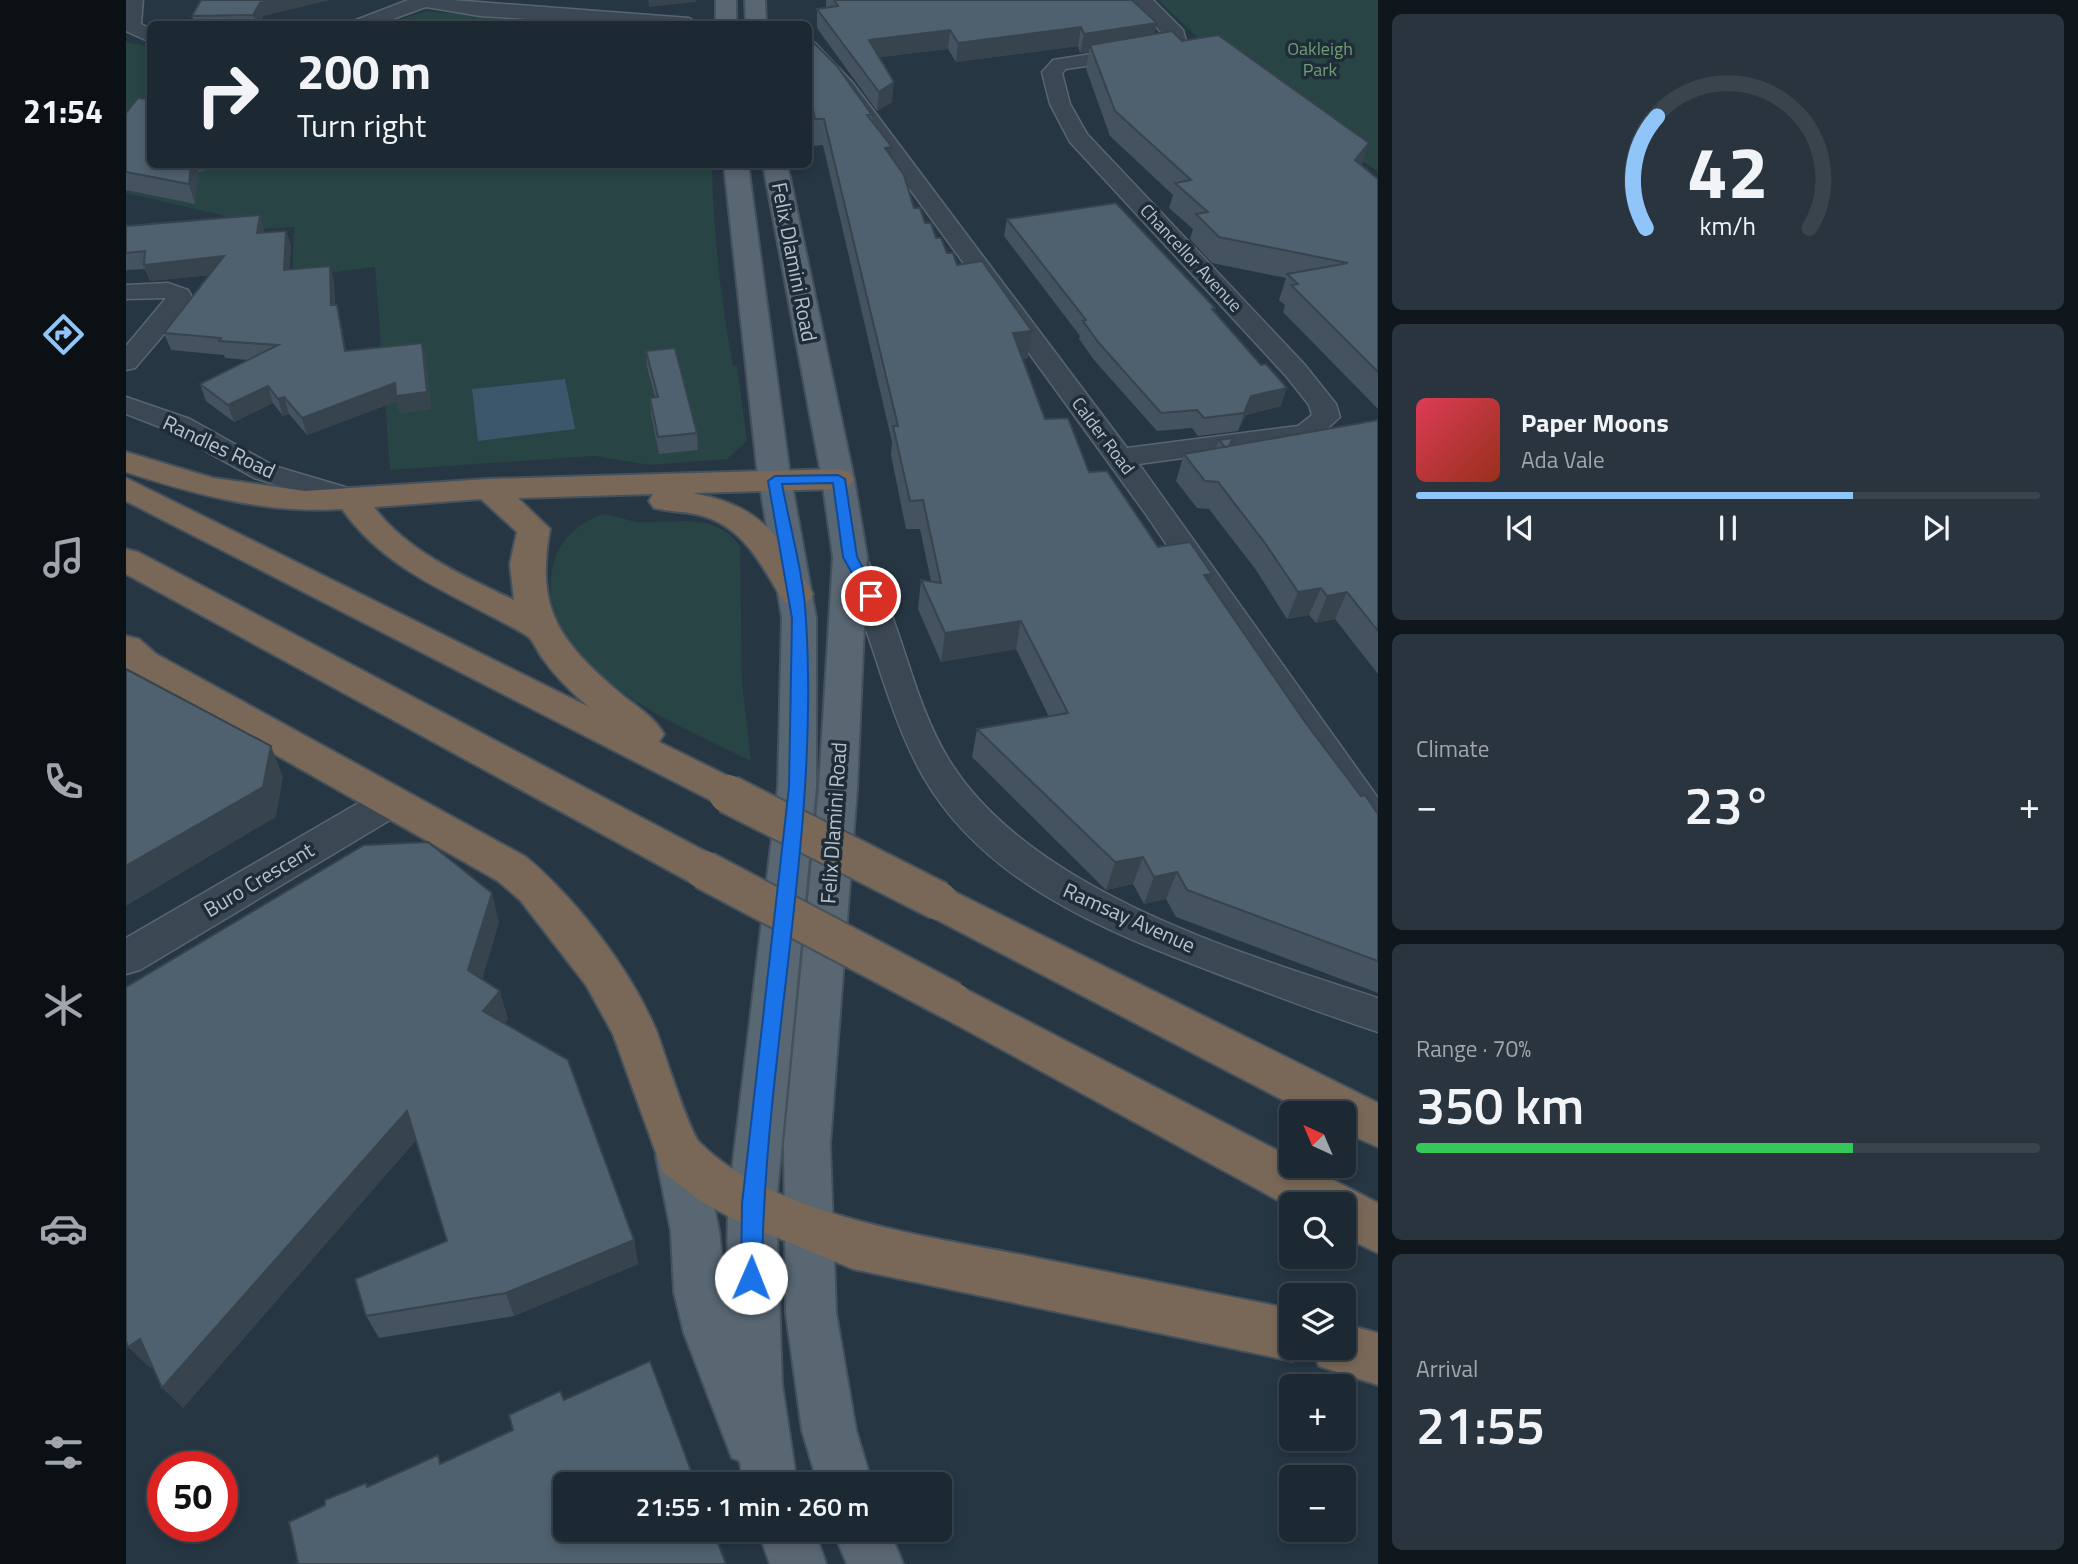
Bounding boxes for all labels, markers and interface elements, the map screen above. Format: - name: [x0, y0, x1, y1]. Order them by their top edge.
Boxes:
- text: 200 m: [297, 33, 431, 108]
- park label: Oakleigh Park: [1287, 35, 1353, 83]
- icon: right: [182, 49, 273, 140]
- text: 21:54: [23, 87, 103, 135]
- text: Turn right: [297, 101, 426, 149]
- text: 42: [1687, 116, 1769, 226]
- street label: Felix Dlamini Road: [764, 179, 826, 344]
- street label: Chancellor Avenue: [1134, 198, 1249, 318]
- text: km/h: [1700, 207, 1756, 245]
- icon: directions: [39, 310, 88, 359]
- street label: Calder Road: [1065, 391, 1141, 480]
- text: Paper Moons: [1521, 403, 1669, 442]
- street label: Randles Road: [158, 406, 281, 486]
- text: Ada Vale: [1521, 442, 1605, 477]
- icon: previous: [1501, 509, 1539, 547]
- icon: pause: [1709, 509, 1747, 547]
- icon: next: [1917, 509, 1955, 547]
- icon: music: [39, 533, 88, 582]
- pin: [841, 566, 901, 626]
- icon: arrive: [852, 577, 890, 615]
- text: Climate: [1416, 731, 1489, 766]
- street label: Felix Dlamini Road: [811, 741, 855, 905]
- icon: phone: [39, 757, 88, 806]
- text: 23°: [1684, 765, 1772, 844]
- text: −: [1416, 776, 1437, 834]
- text: +: [2019, 776, 2040, 834]
- street label: Buro Crescent: [197, 833, 320, 925]
- street label: Ramsay Avenue: [1058, 874, 1201, 961]
- icon: climate: [39, 981, 88, 1030]
- text: Range · 70%: [1416, 1031, 1531, 1066]
- text: 350 km: [1416, 1065, 1584, 1144]
- north arrow: [1279, 1101, 1356, 1178]
- map controls: [1279, 1101, 1356, 1542]
- button: search: [1279, 1192, 1356, 1269]
- icon: car: [39, 1204, 88, 1253]
- position arrow: [714, 1241, 788, 1315]
- button: layers: [1279, 1283, 1356, 1360]
- text: Arrival: [1416, 1351, 1478, 1386]
- button: +: [1279, 1374, 1356, 1451]
- text: 21:55: [1416, 1385, 1545, 1464]
- icon: filters: [39, 1428, 88, 1477]
- speed limit sign: 50: [147, 1451, 238, 1542]
- button: −: [1279, 1465, 1356, 1542]
- text: 21:55 · 1 min · 260 m: [636, 1487, 869, 1526]

